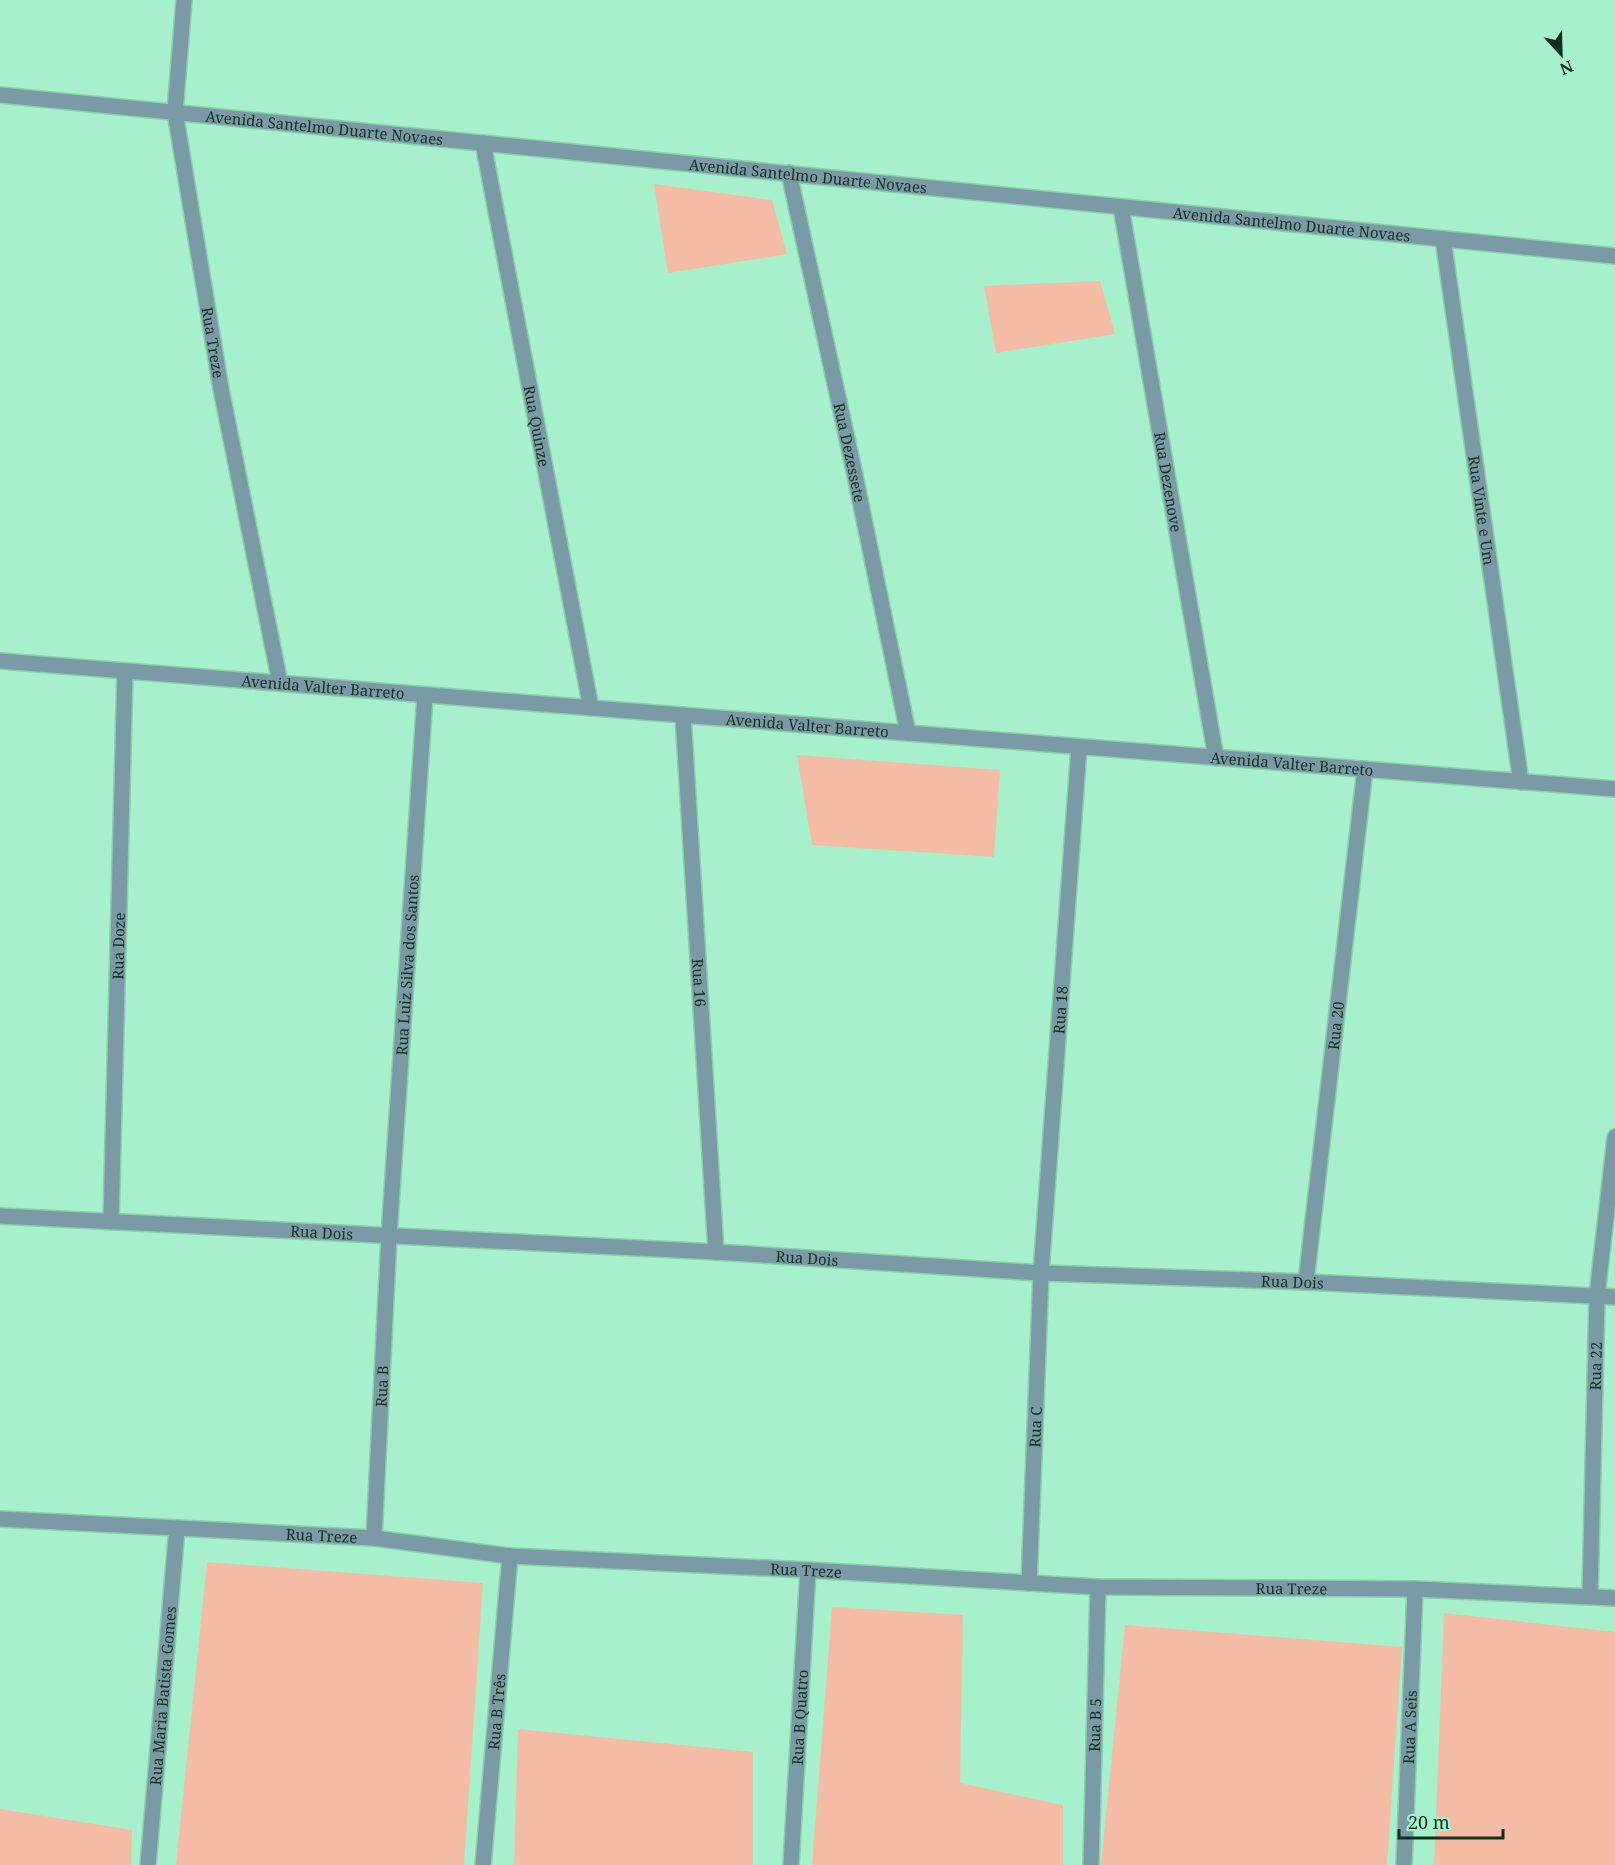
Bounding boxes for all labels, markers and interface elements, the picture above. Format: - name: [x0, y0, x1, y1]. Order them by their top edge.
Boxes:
- north arrow: [1531, 24, 1591, 84]
- text: N: [1556, 55, 1577, 81]
- street label: Avenida Santelmo Duarte Novaes: [205, 106, 444, 149]
- street label: Avenida Santelmo Duarte Novaes: [688, 154, 928, 197]
- street label: Avenida Santelmo Duarte Novaes: [1172, 202, 1412, 246]
- street label: Rua Treze: [198, 305, 229, 380]
- street label: Rua Quinze: [519, 383, 555, 468]
- street label: Rua Dezessete: [829, 401, 870, 504]
- street label: Rua Dezenove: [1150, 430, 1187, 534]
- street label: Rua Vinte e Um: [1464, 454, 1500, 566]
- street label: Avenida Valter Barreto: [241, 670, 405, 703]
- street label: Avenida Valter Barreto: [725, 709, 890, 741]
- street label: Avenida Valter Barreto: [1210, 747, 1374, 780]
- street label: Rua Luiz Silva dos Santos: [391, 874, 423, 1056]
- street label: Rua Doze: [107, 912, 129, 980]
- street label: Rua 16: [688, 958, 711, 1007]
- street label: Rua 18: [1048, 985, 1072, 1035]
- street label: Rua 20: [1323, 1000, 1348, 1051]
- street label: Rua Dois: [290, 1221, 354, 1244]
- street label: Rua Dois: [775, 1246, 839, 1270]
- street label: Rua Dois: [1261, 1270, 1324, 1293]
- street label: Rua 22: [1585, 1342, 1606, 1391]
- street label: Rua B: [371, 1365, 393, 1407]
- street label: Rua C: [1024, 1406, 1046, 1448]
- street label: Rua Treze: [285, 1524, 358, 1547]
- street label: Rua Treze: [770, 1558, 842, 1582]
- street label: Rua Treze: [1256, 1578, 1327, 1598]
- street label: Rua Maria Batista Gomes: [145, 1605, 180, 1786]
- street label: Rua B Quatro: [787, 1669, 812, 1766]
- street label: Rua B Três: [483, 1672, 510, 1751]
- street label: Rua A Seis: [1398, 1690, 1421, 1764]
- street label: Rua B 5: [1084, 1698, 1105, 1752]
- scale bar: [1399, 1802, 1502, 1840]
- text: 20 m: [1408, 1810, 1450, 1834]

